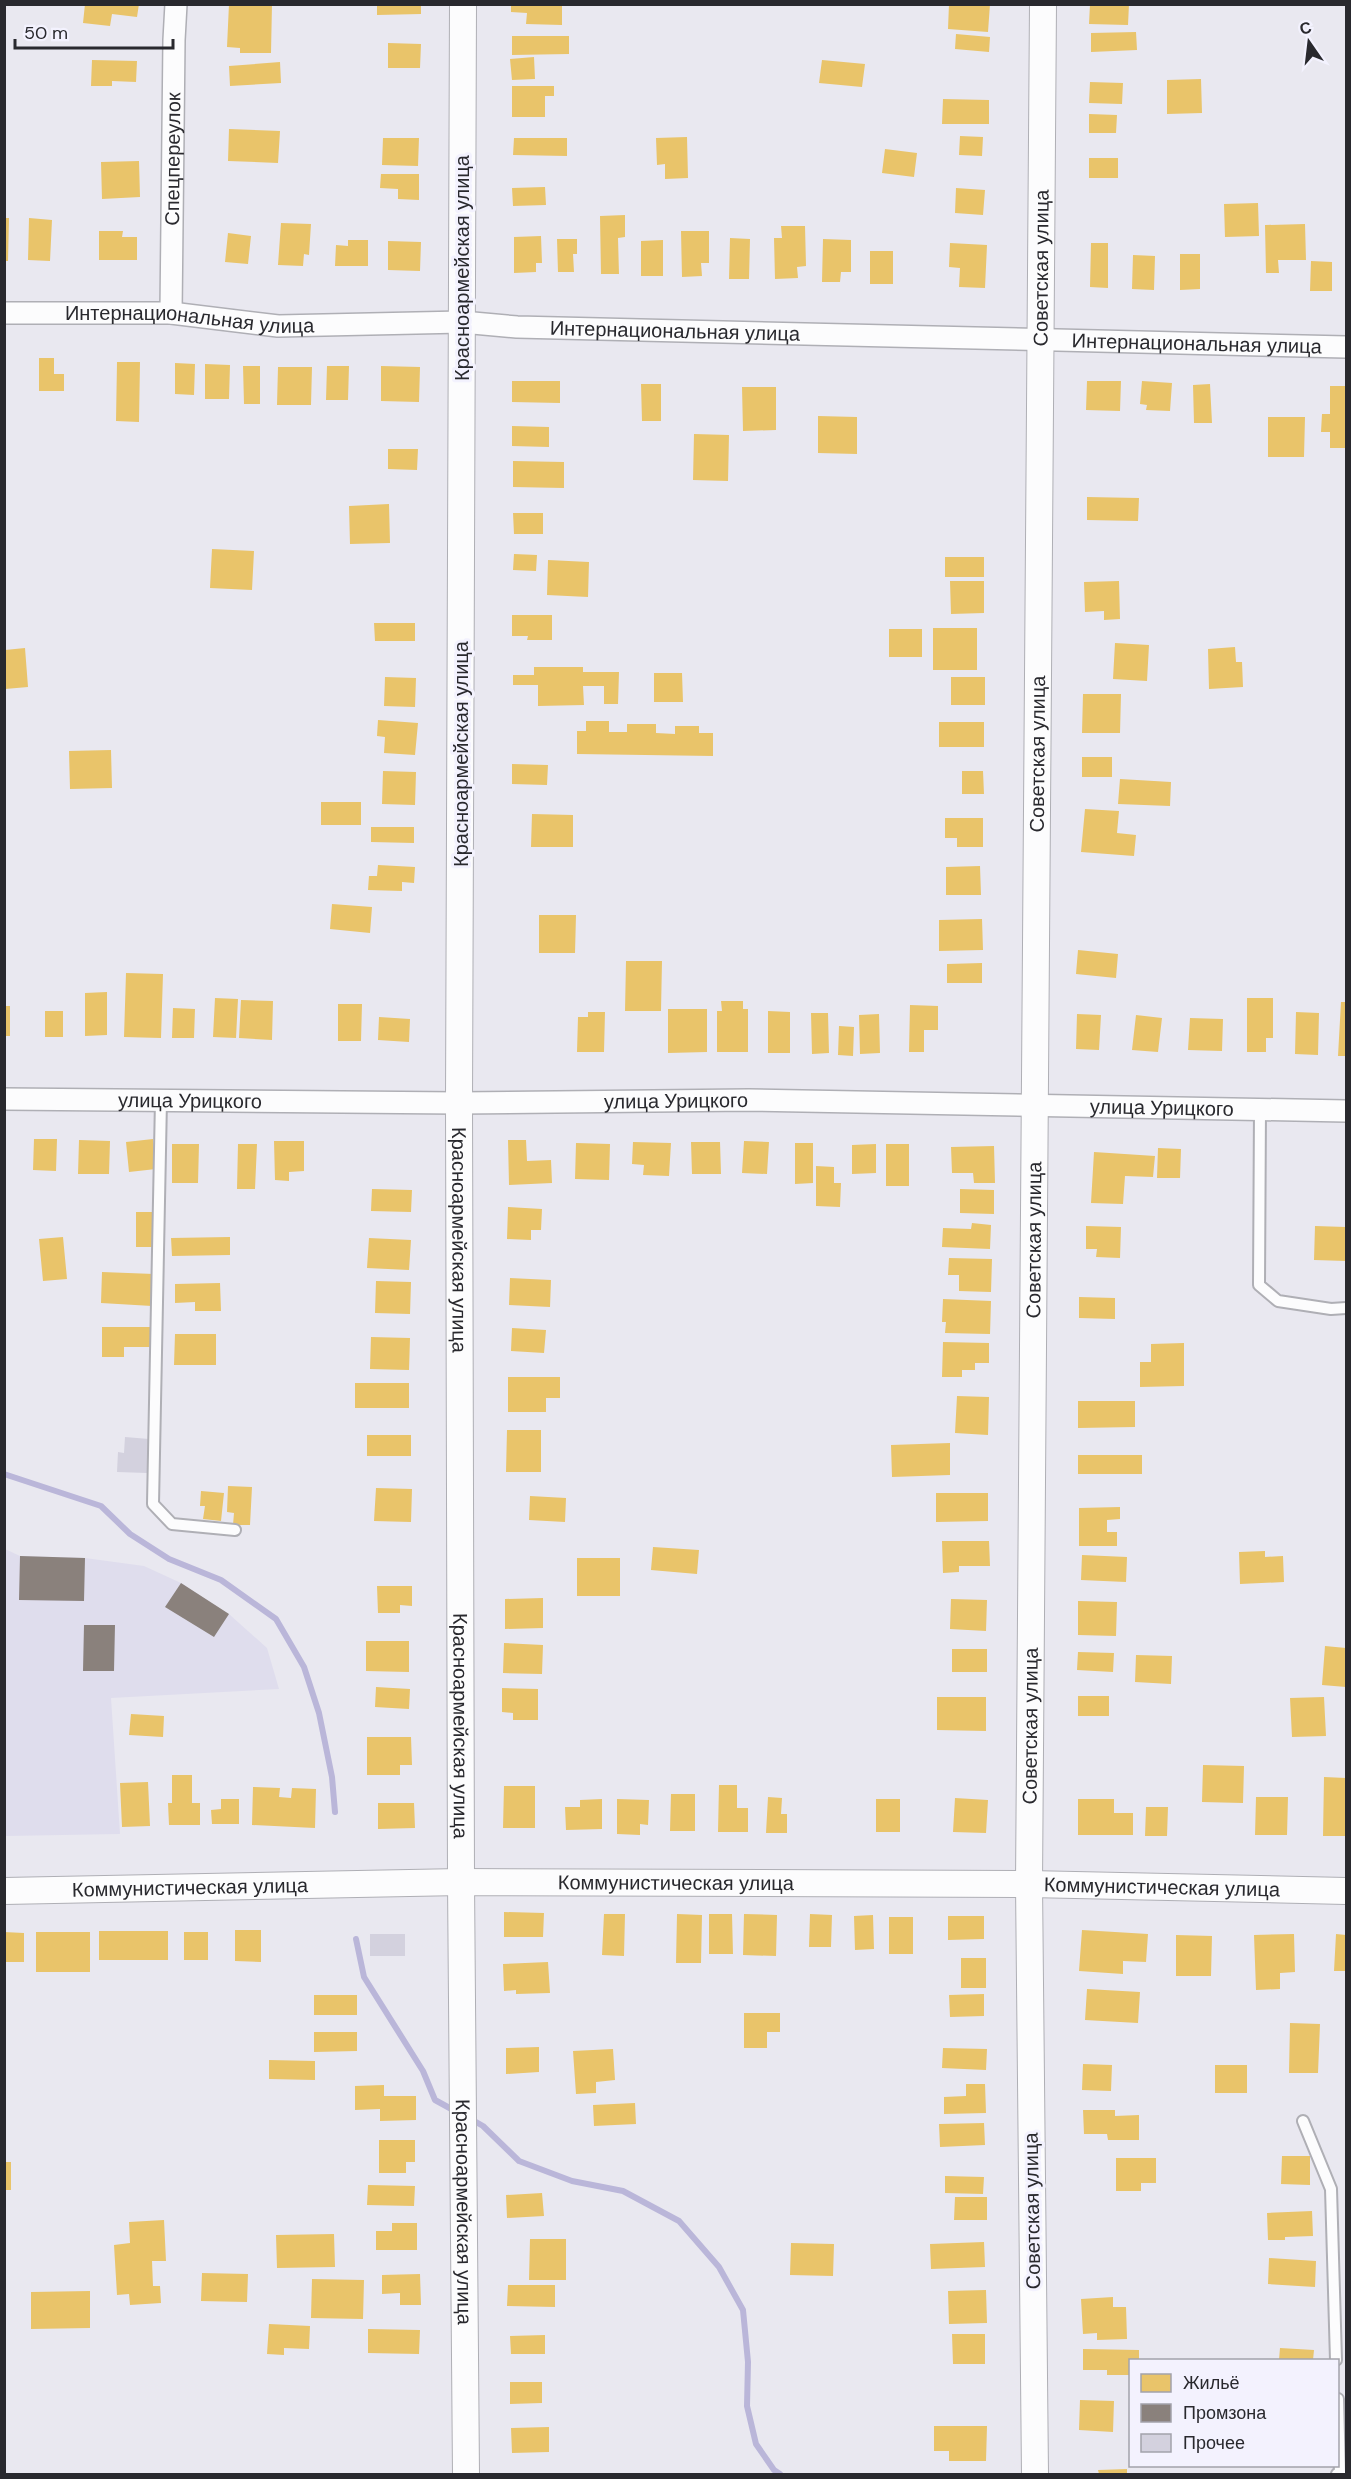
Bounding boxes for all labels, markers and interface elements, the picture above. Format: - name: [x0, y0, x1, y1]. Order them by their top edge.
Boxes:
- scale bar: [15, 12, 172, 50]
- north arrow: [1279, 12, 1339, 72]
- text: С: [1297, 16, 1314, 40]
- text: 50 m: [24, 21, 68, 45]
- street label: Спецпереулок: [159, 92, 186, 226]
- street label: Красноармейская улица: [449, 154, 475, 381]
- street label: Советская улица: [1027, 189, 1055, 347]
- street label: Интернациональная улица: [65, 300, 315, 339]
- street label: Интернациональная улица: [550, 315, 801, 347]
- street label: Интернациональная улица: [1071, 327, 1323, 359]
- street label: Красноармейская улица: [448, 640, 474, 867]
- street label: Советская улица: [1024, 675, 1051, 833]
- street label: улица Урицкого: [118, 1087, 262, 1114]
- street label: улица Урицкого: [604, 1087, 748, 1114]
- street label: улица Урицкого: [1090, 1093, 1234, 1122]
- street label: Красноармейская улица: [446, 1127, 473, 1354]
- street label: Советская улица: [1020, 1161, 1047, 1319]
- street label: Красноармейская улица: [447, 1613, 474, 1840]
- street label: Советская улица: [1017, 1647, 1044, 1805]
- street label: Коммунистическая улица: [558, 1869, 795, 1896]
- street label: Коммунистическая улица: [1044, 1871, 1281, 1903]
- street label: Коммунистическая улица: [72, 1872, 309, 1903]
- street label: Красноармейская улица: [450, 2099, 478, 2326]
- street label: Советская улица: [1018, 2132, 1046, 2290]
- legend: [1129, 2359, 1339, 2467]
- text: Жильё: [1183, 2371, 1240, 2395]
- text: Промзона: [1183, 2401, 1267, 2425]
- text: Прочее: [1183, 2431, 1245, 2455]

